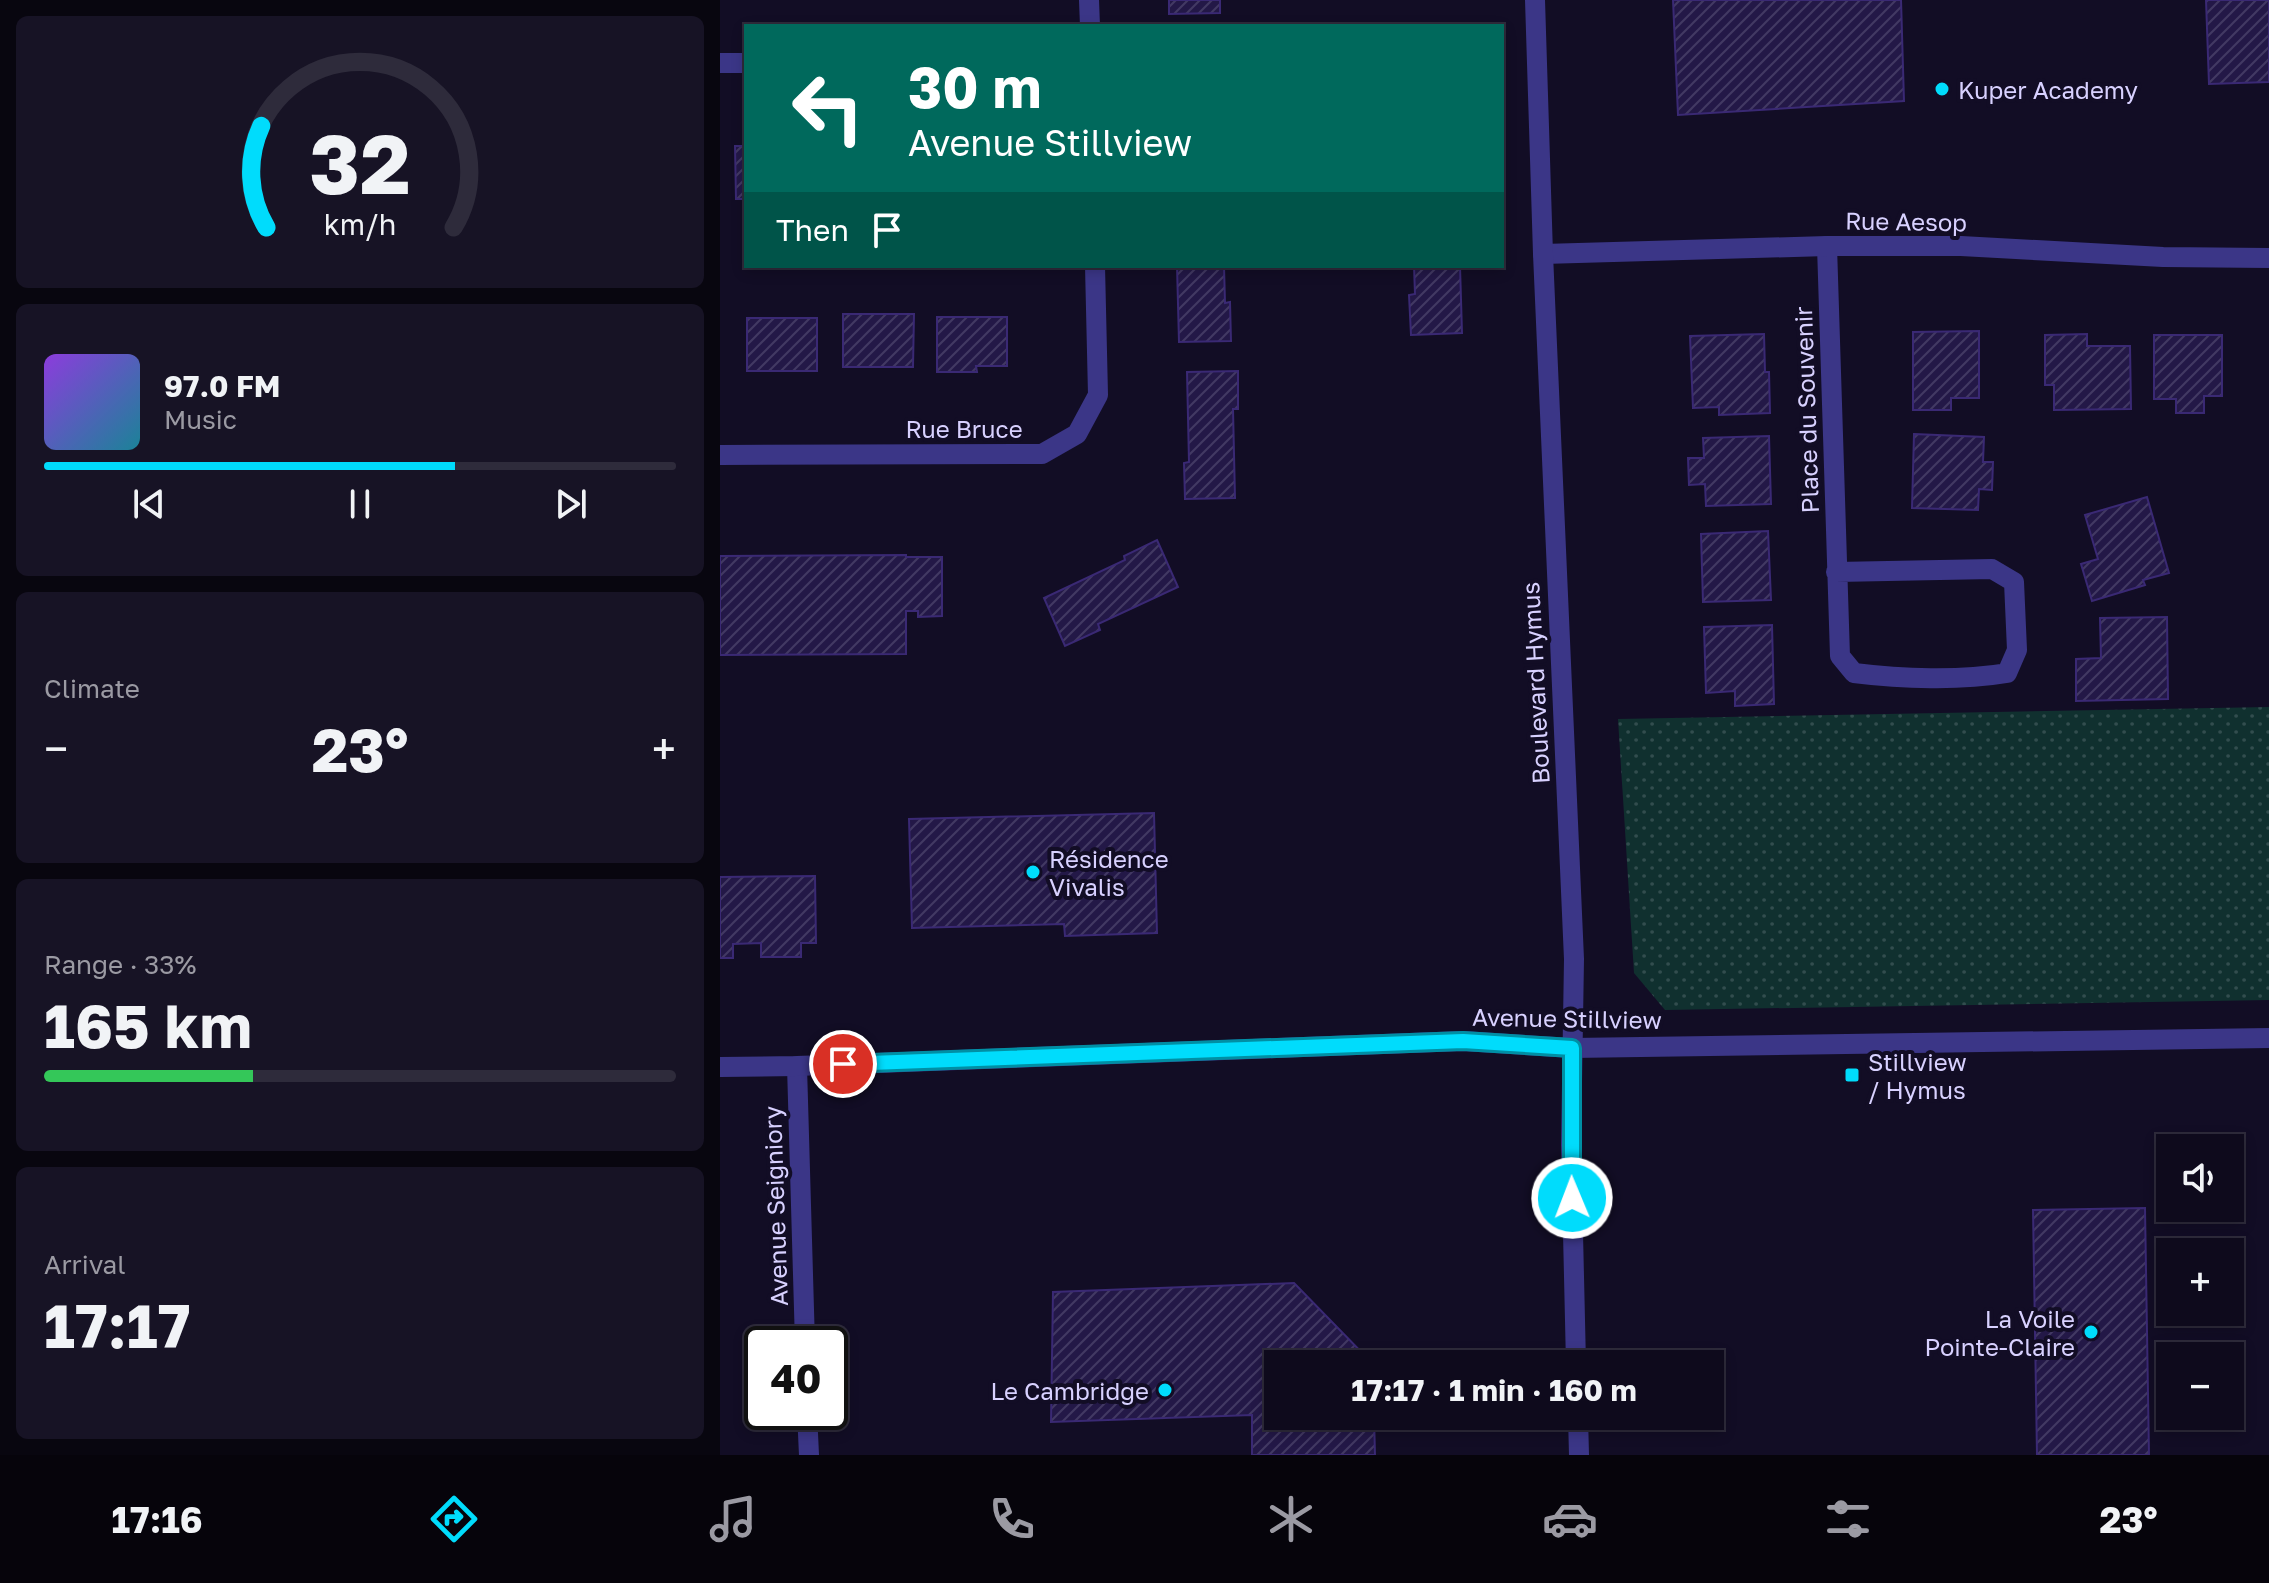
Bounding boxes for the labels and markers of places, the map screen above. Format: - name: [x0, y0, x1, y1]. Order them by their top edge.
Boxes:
- place label: Kuper Academy: [1958, 75, 2138, 104]
- marker: Kuper Academy: [1933, 80, 1951, 98]
- place label: Résidence Vivalis: [1049, 844, 1169, 901]
- marker: Résidence Vivalis: [1024, 863, 1042, 881]
- pin: [809, 1030, 877, 1098]
- place label: Stillview / Hymus: [1868, 1047, 1967, 1104]
- marker: Stillview / Hymus: [1843, 1066, 1861, 1084]
- place label: La Voile Pointe-Claire: [1924, 1304, 2075, 1361]
- marker: La Voile Pointe-Claire: [2082, 1323, 2100, 1341]
- place label: Le Cambridge: [991, 1376, 1149, 1405]
- marker: Le Cambridge: [1156, 1381, 1174, 1399]

